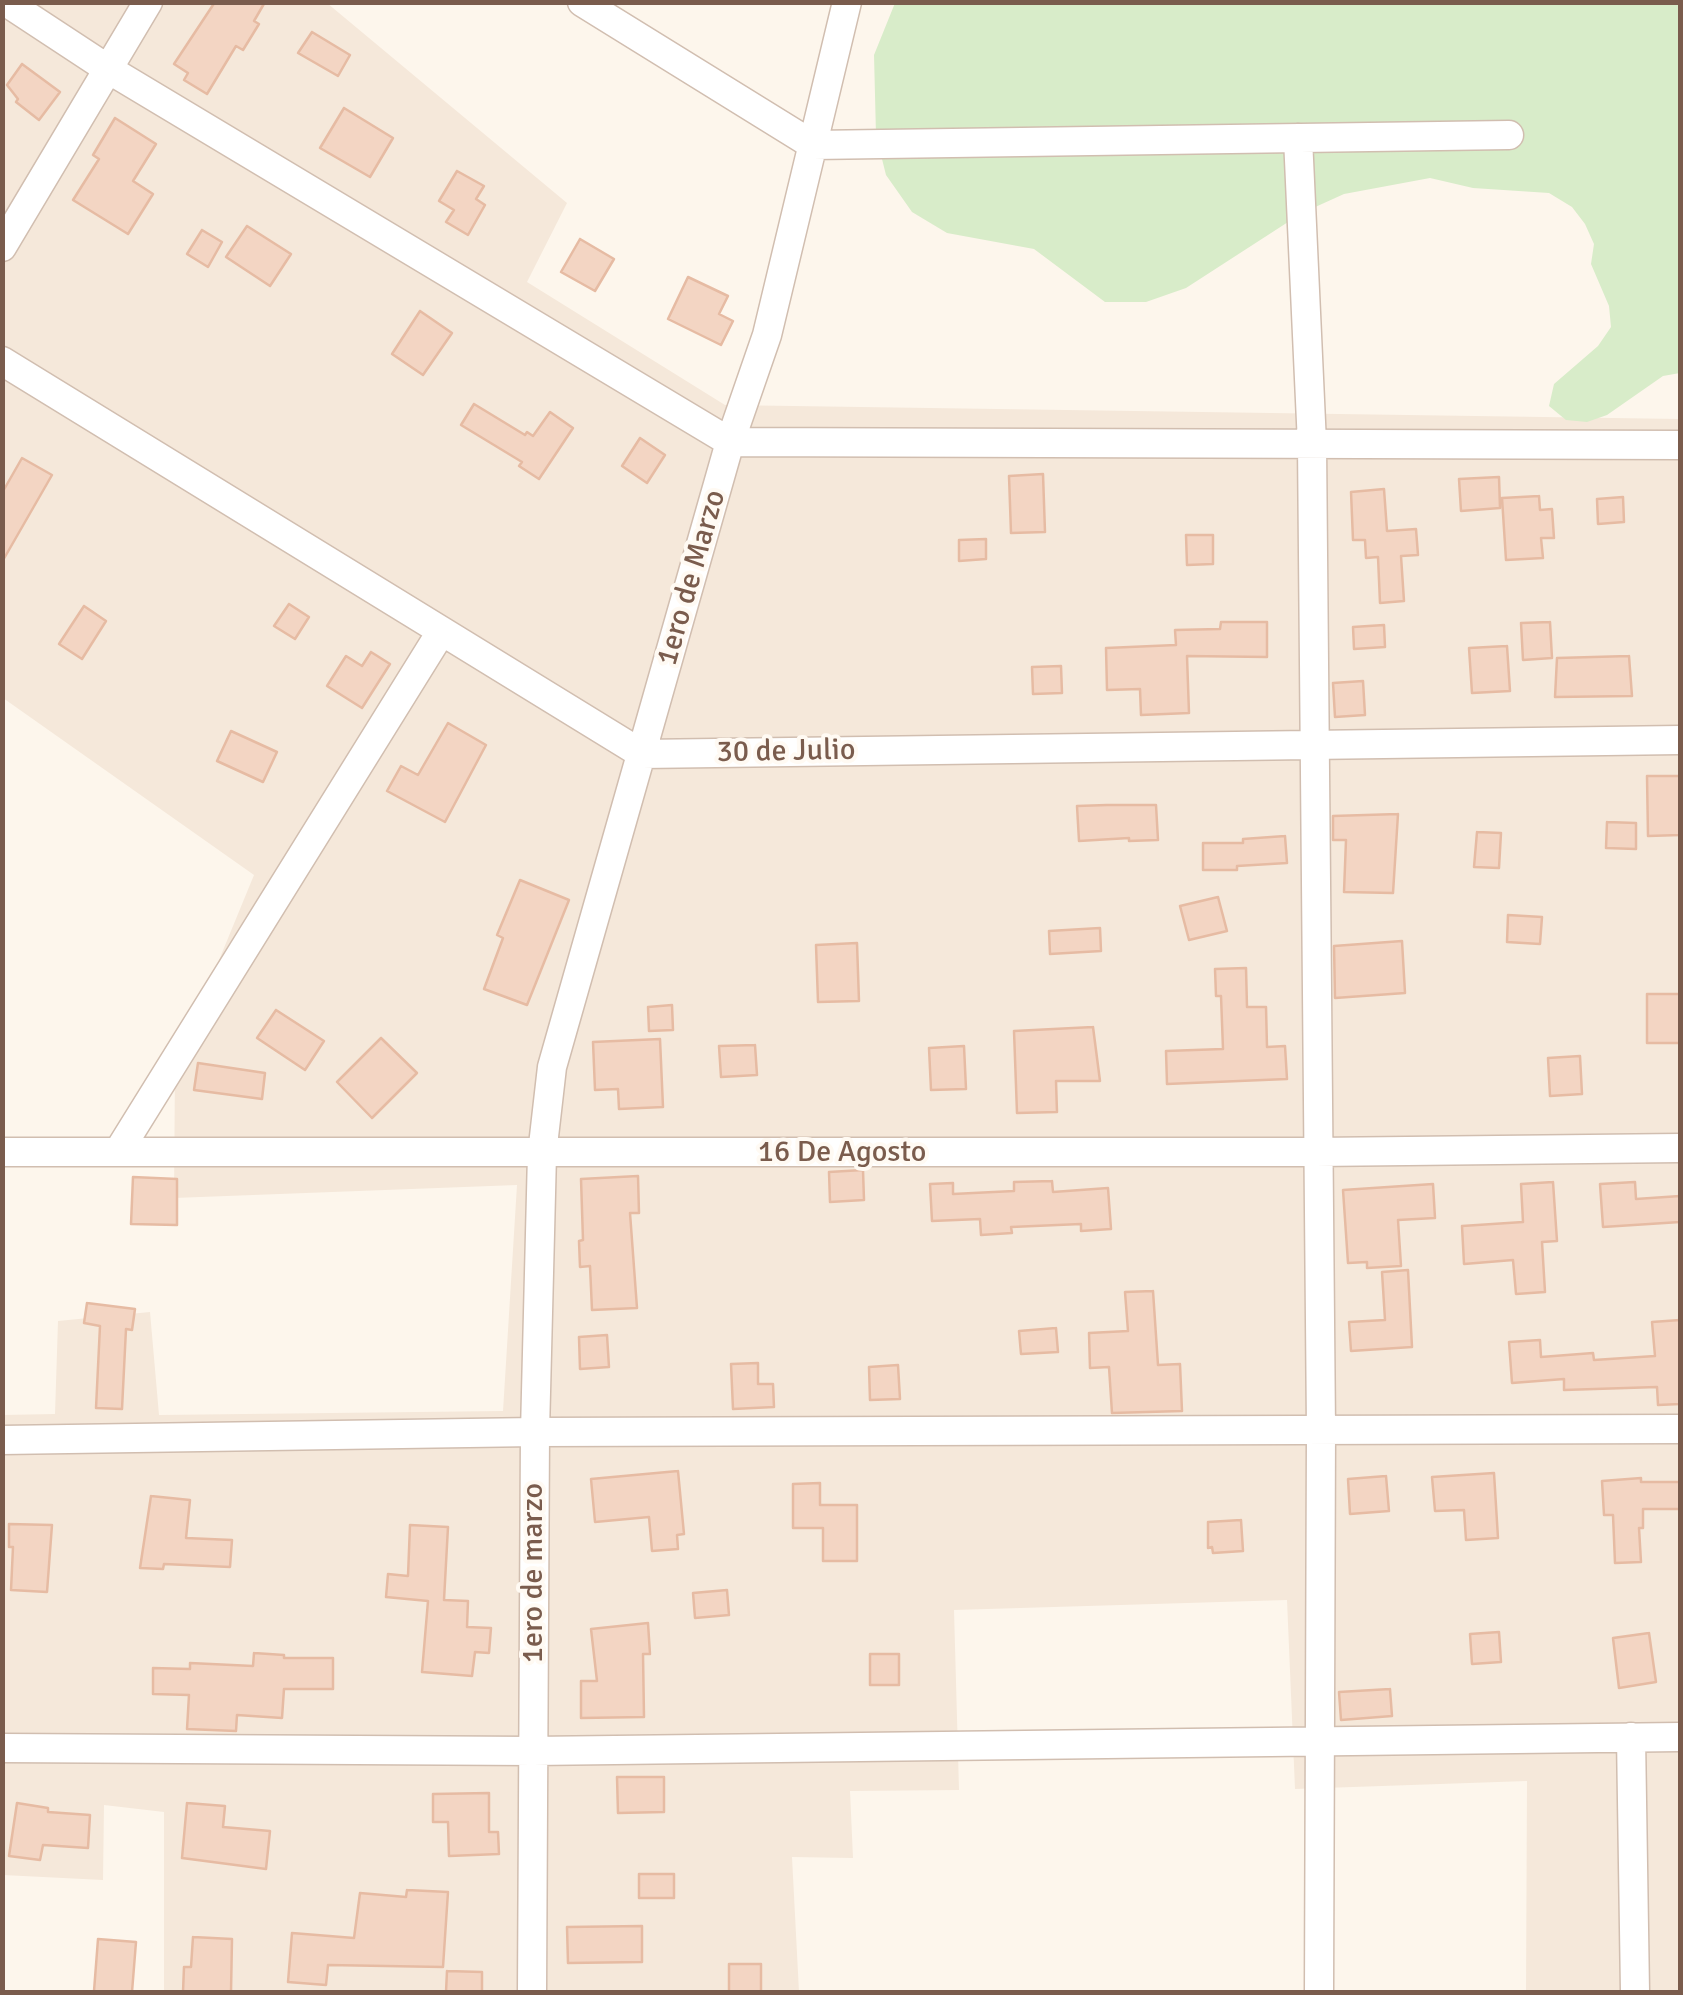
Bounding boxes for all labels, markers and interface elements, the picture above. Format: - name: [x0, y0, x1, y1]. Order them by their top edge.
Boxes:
- street label: 1ero de Marzo: [650, 486, 734, 670]
- street label: 30 de Julio: [716, 733, 856, 771]
- street label: 16 De Agosto: [758, 1135, 926, 1171]
- street label: 1ero de marzo: [516, 1483, 552, 1663]

